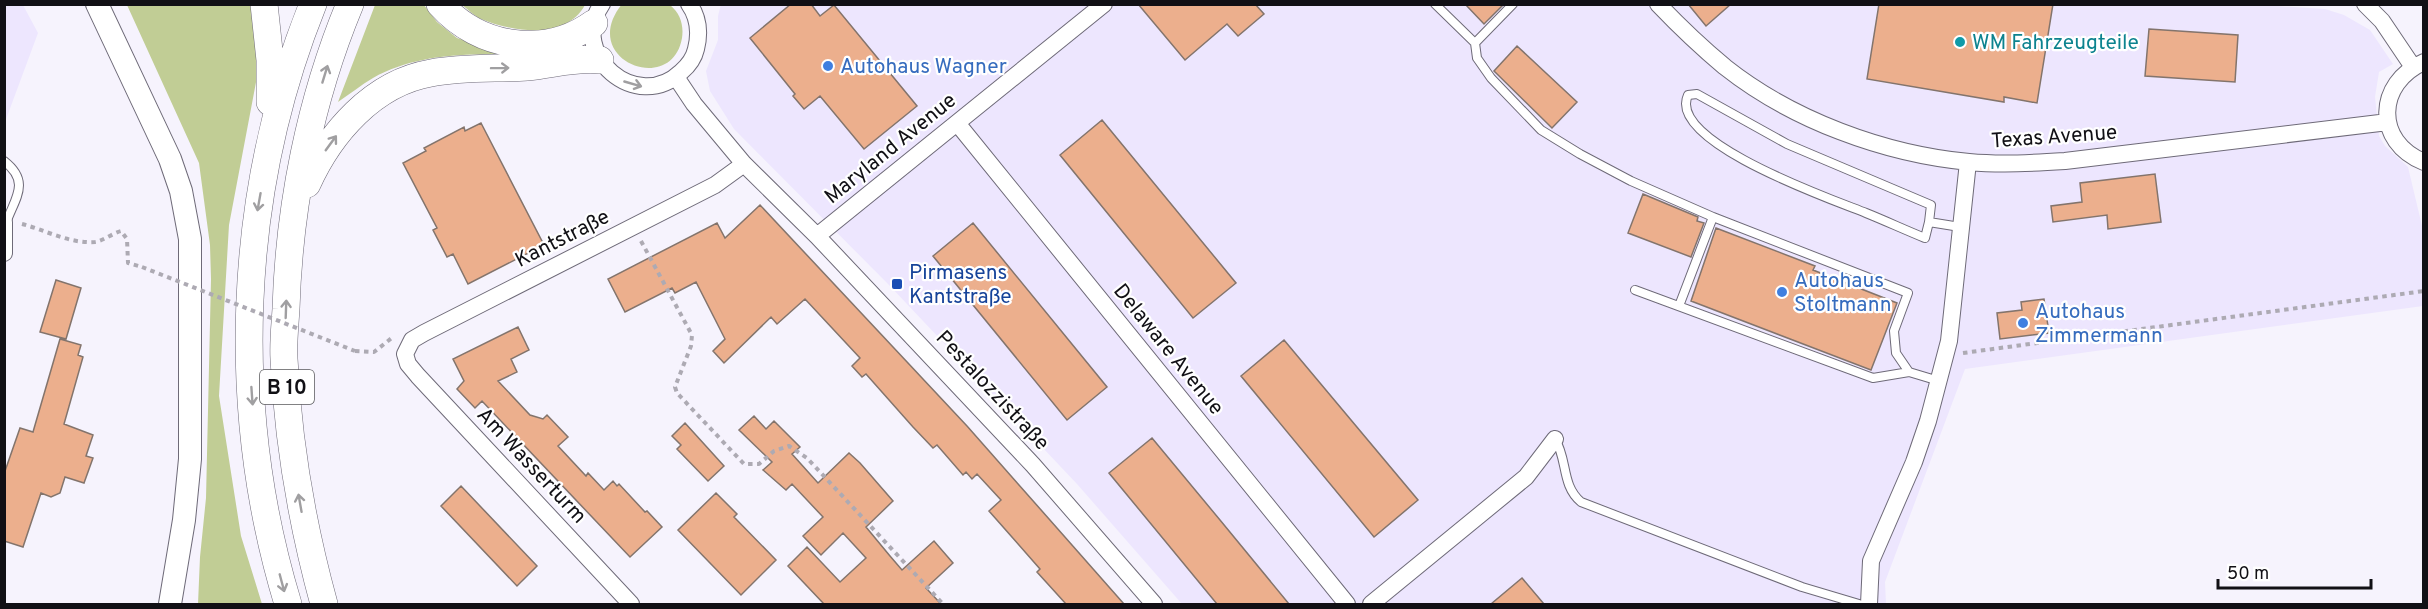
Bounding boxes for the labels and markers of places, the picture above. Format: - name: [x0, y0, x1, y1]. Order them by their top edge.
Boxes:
- place label: WM Fahrzeugteile: [1972, 30, 2139, 57]
- marker: WM Fahrzeugteile: [1953, 35, 1967, 49]
- place label: Autohaus Wagner: [840, 54, 1007, 81]
- marker: Autohaus Wagner: [821, 59, 835, 73]
- place label: Pirmasens Kantstraße: [909, 260, 1012, 311]
- place label: Autohaus Stoltmann: [1794, 268, 1892, 319]
- marker: Pirmasens Kantstraße: [890, 277, 904, 291]
- marker: Autohaus Stoltmann: [1775, 285, 1789, 299]
- place label: Autohaus Zimmermann: [2035, 299, 2163, 350]
- marker: Autohaus Zimmermann: [2016, 316, 2030, 330]

